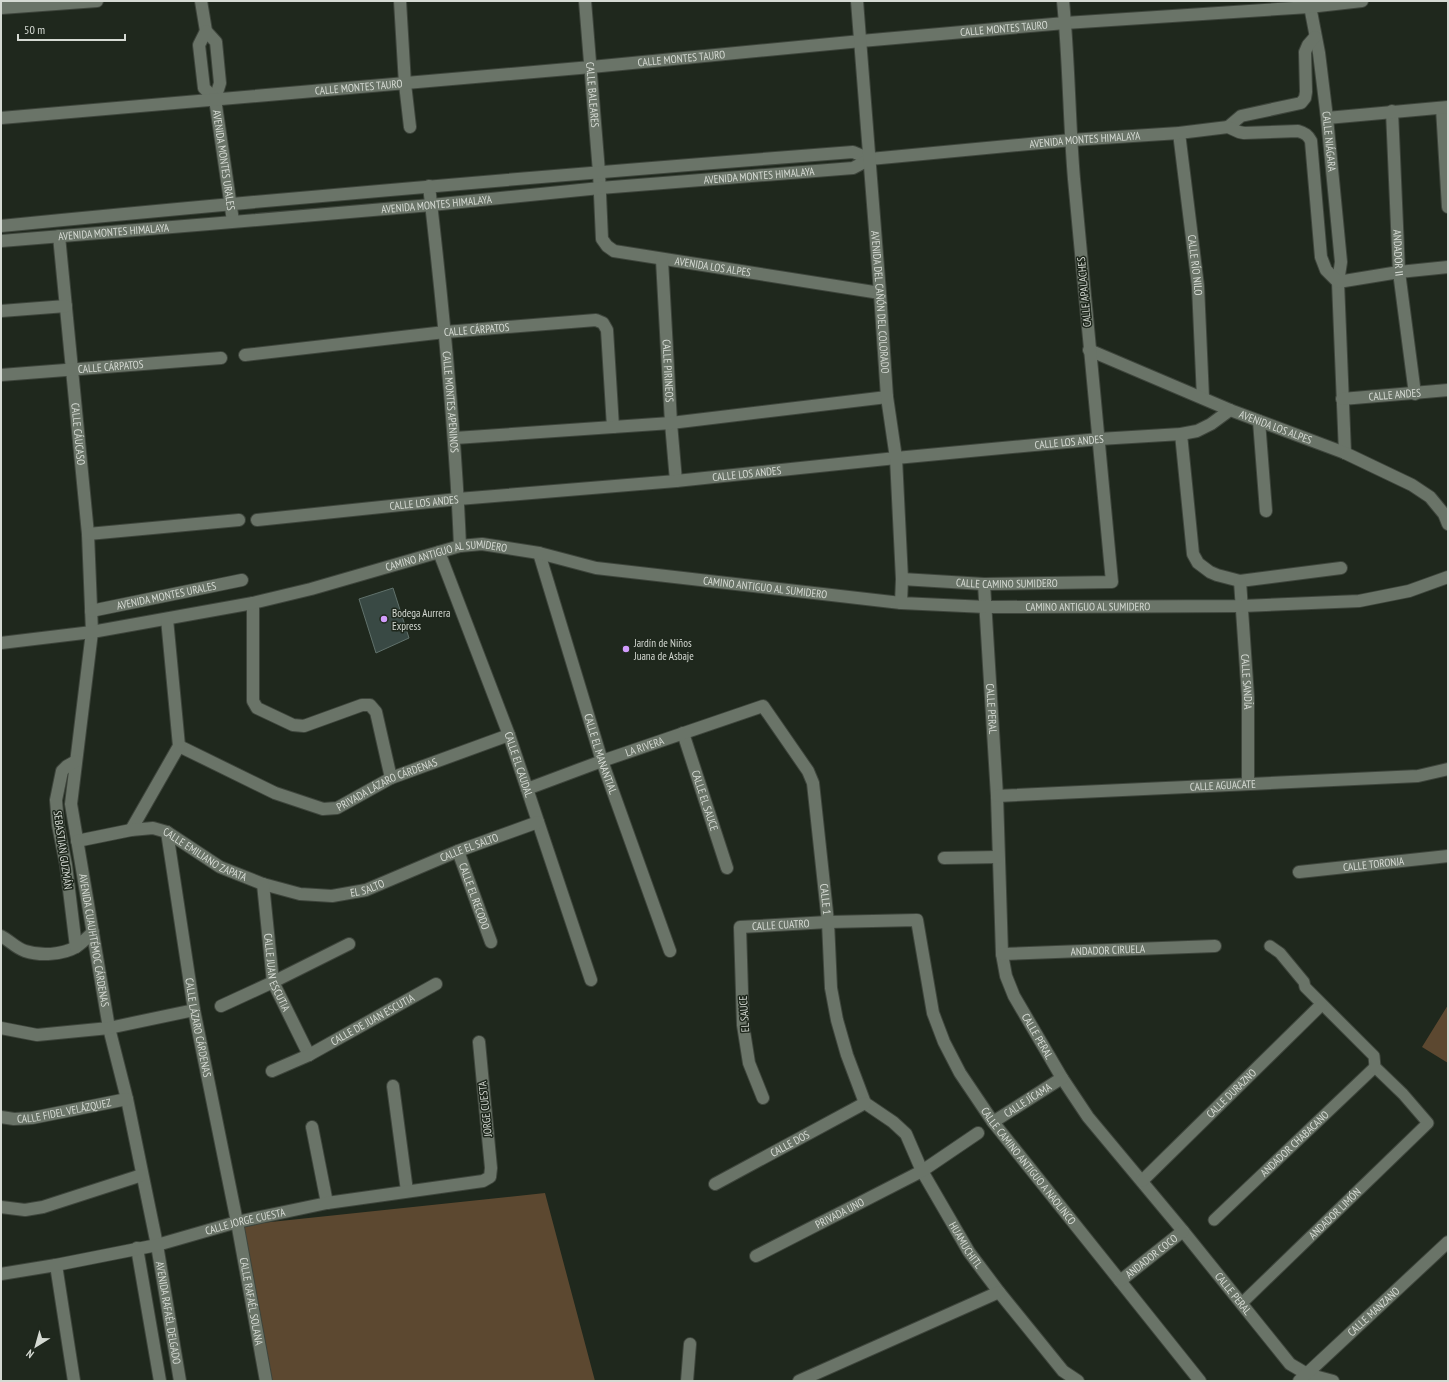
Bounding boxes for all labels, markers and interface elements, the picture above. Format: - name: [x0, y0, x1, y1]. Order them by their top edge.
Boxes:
- scale bar: [18, 16, 125, 42]
- street label: CALLE MONTES TAURO: [960, 18, 1048, 39]
- text: 50 m: [24, 22, 45, 37]
- street label: CALLE MONTES TAURO: [637, 47, 726, 69]
- street label: CALLE BALEARES: [583, 61, 602, 128]
- street label: CALLE MONTES TAURO: [314, 76, 403, 98]
- street label: AVENIDA MONTES URALES: [210, 109, 238, 212]
- street label: CALLE NIÁGARA: [1319, 110, 1339, 173]
- street label: AVENIDA MONTES HIMALAYA: [1029, 128, 1141, 151]
- street label: AVENIDA MONTES HIMALAYA: [703, 164, 816, 187]
- street label: AVENIDA MONTES HIMALAYA: [381, 192, 493, 216]
- street label: AVENIDA MONTES HIMALAYA: [58, 220, 170, 243]
- street label: ANDADOR II: [1390, 229, 1406, 277]
- street label: AVENIDA DEL CAÑÓN DEL COLORADO: [868, 230, 892, 374]
- street label: CALLE RÍO NILO: [1185, 234, 1205, 296]
- street label: AVENIDA LOS ALPES: [674, 254, 752, 280]
- street label: CALLE APALACHES: [1074, 256, 1094, 328]
- street label: CALLE CÁRPATOS: [443, 320, 510, 339]
- street label: CALLE PIRINEOS: [659, 339, 677, 403]
- street label: CALLE MONTES APENINOS: [440, 351, 462, 453]
- street label: CALLE CÁRPATOS: [77, 357, 144, 376]
- street label: CALLE ANDES: [1368, 385, 1422, 404]
- street label: CALLE CÁUCASO: [68, 402, 88, 466]
- street label: AVENIDA LOS ALPES: [1237, 407, 1314, 447]
- street label: CALLE LOS ANDES: [1034, 432, 1104, 452]
- street label: CALLE LOS ANDES: [712, 463, 782, 484]
- street label: CALLE LOS ANDES: [389, 492, 460, 513]
- street label: CAMINO ANTIGUO AL SUMIDERO: [384, 537, 508, 574]
- street label: CAMINO ANTIGUO AL SUMIDERO: [702, 573, 828, 601]
- street label: CALLE CAMINO SUMIDERO: [956, 575, 1058, 591]
- street label: AVENIDA MONTES URALES: [115, 578, 218, 613]
- street label: CAMINO ANTIGUO AL SUMIDERO: [1026, 599, 1150, 614]
- place label: Bodega Aurrera Express: [392, 606, 450, 633]
- marker: Bodega Aurrera Express: [379, 614, 389, 624]
- place label: Jardín de Niños Juana de Asbaje: [633, 636, 694, 663]
- marker: Jardín de Niños Juana de Asbaje: [621, 644, 631, 654]
- street label: CALLE SANDÍA: [1238, 654, 1255, 710]
- street label: CALLE PERAL: [983, 683, 1000, 735]
- street label: CALLE EL MANANTIAL: [581, 712, 620, 796]
- street label: CALLE EL CAUDAL: [501, 730, 537, 800]
- street label: LA RIVERA: [623, 733, 666, 760]
- street label: PRIVADA LÁZARO CÁRDENAS: [334, 755, 439, 814]
- street label: CALLE EL SAUCE: [689, 768, 721, 833]
- street label: CALLE AGUACATE: [1189, 777, 1256, 794]
- street label: SEBASTIAN GUZMÁN: [51, 810, 75, 890]
- street label: CALLE EMILIANO ZAPATA: [162, 824, 250, 884]
- street label: CALLE EL SALTO: [438, 830, 500, 865]
- street label: CALLE TORONJA: [1342, 854, 1406, 874]
- street label: CALLE EL RECODO: [456, 861, 493, 931]
- street label: AVENIDA CUAUHTÉMOC CÁRDENAS: [76, 873, 112, 1008]
- street label: EL SALTO: [349, 876, 386, 900]
- street label: CALLE 1: [817, 883, 834, 915]
- street label: CALLE CUATRO: [752, 916, 810, 933]
- street label: CALLE JUAN ESCUTIA: [261, 933, 294, 1015]
- street label: ANDADOR CIRUELA: [1070, 942, 1146, 958]
- street label: CALLE LÁZARO CÁRDENAS: [182, 977, 215, 1079]
- street label: CALLE DE JUAN ESCUTIA: [328, 990, 418, 1049]
- street label: EL SAUCE: [736, 995, 752, 1033]
- street label: CALLE PERAL: [1019, 1011, 1057, 1062]
- street label: CALLE DURAZNO: [1203, 1066, 1259, 1121]
- street label: CALLE JÍCAMA: [1001, 1079, 1055, 1120]
- street label: JORGE CUESTA: [475, 1080, 495, 1138]
- street label: CALLE FIDEL VELÁZQUEZ: [17, 1095, 113, 1126]
- street label: CALLE CAMINO ANTIGUO A NAOLINCO: [978, 1104, 1079, 1227]
- street label: ANDADOR CHABACANO: [1257, 1108, 1332, 1179]
- street label: CALLE DOS: [768, 1127, 812, 1160]
- street label: ANDADOR LIMÓN: [1306, 1185, 1364, 1242]
- street label: PRIVADA UNO: [813, 1195, 867, 1231]
- street label: CALLE JORGE CUESTA: [203, 1205, 287, 1238]
- street label: HUAMUCHITL: [946, 1219, 986, 1272]
- street label: ANDADOR COCO: [1122, 1231, 1180, 1281]
- street label: CALLE RAFAÉL SOLANA: [237, 1256, 267, 1347]
- street label: AVENIDA RAFAÉL DELGADO: [153, 1260, 184, 1365]
- street label: CALLE PERAL: [1212, 1269, 1255, 1318]
- street label: CALLE MANZANO: [1345, 1284, 1403, 1339]
- north arrow: [16, 1326, 56, 1366]
- text: N: [23, 1347, 37, 1361]

